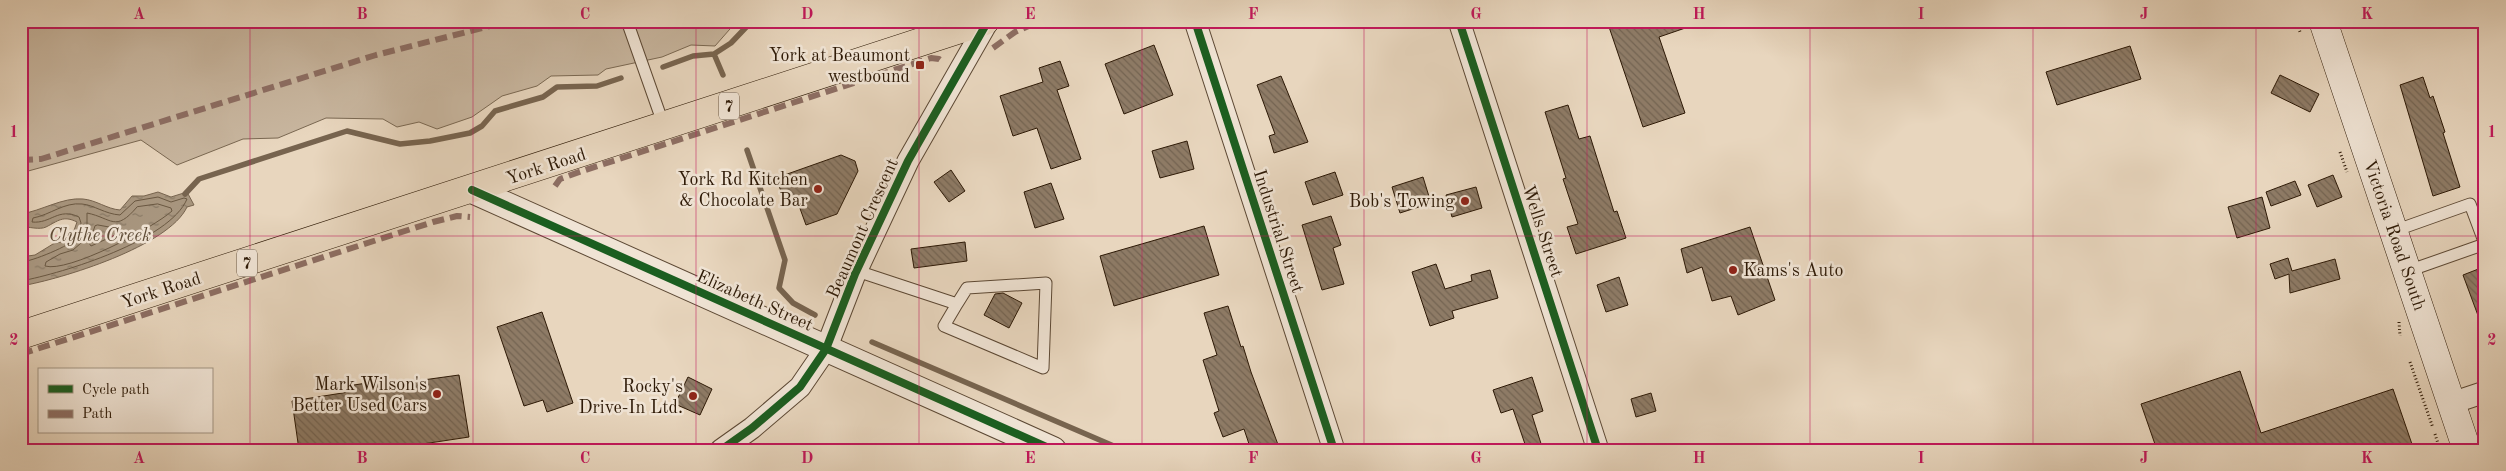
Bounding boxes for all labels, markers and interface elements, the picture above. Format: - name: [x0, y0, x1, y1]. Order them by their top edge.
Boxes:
- text: A: [133, 7, 145, 23]
- text: B: [356, 7, 368, 23]
- text: C: [580, 7, 590, 23]
- text: D: [801, 7, 813, 23]
- text: E: [1024, 7, 1036, 23]
- text: F: [1248, 7, 1259, 23]
- text: G: [1470, 7, 1482, 23]
- text: H: [1692, 7, 1706, 23]
- text: I: [1917, 7, 1925, 23]
- text: J: [2140, 7, 2149, 23]
- text: K: [2361, 7, 2373, 23]
- place label: York at Beaumont westbound: [769, 47, 910, 86]
- marker: York at Beaumont westbound: [914, 59, 926, 71]
- road number: 7: [719, 92, 739, 120]
- text: 1: [9, 125, 19, 141]
- text: 1: [2487, 125, 2497, 141]
- street label: York Road: [504, 146, 588, 188]
- street label: Beaumont Crescent: [824, 156, 902, 301]
- street label: Victoria Road South: [2360, 158, 2428, 313]
- street label: Industrial Street: [1250, 167, 1306, 295]
- place label: York Rd Kitchen & Chocolate Bar: [678, 171, 809, 210]
- marker: York Rd Kitchen & Chocolate Bar: [812, 183, 824, 195]
- street label: Wells Street: [1519, 183, 1565, 280]
- place label: Bob's Towing: [1349, 193, 1455, 211]
- marker: Bob's Towing: [1459, 195, 1471, 207]
- water label: Clythe Creek: [49, 227, 151, 246]
- road number: 7: [237, 250, 257, 276]
- place label: Kams's Auto: [1743, 262, 1843, 280]
- marker: Kams's Auto: [1727, 264, 1739, 276]
- street label: Elizabeth Street: [694, 267, 815, 335]
- street label: York Road: [119, 270, 203, 312]
- text: 2: [9, 333, 19, 349]
- text: 2: [2487, 333, 2497, 349]
- legend: [38, 368, 212, 434]
- place label: Mark Wilson's Better Used Cars: [292, 376, 427, 415]
- place label: Rocky's Drive-In Ltd.: [578, 378, 683, 417]
- text: Cycle path: [82, 383, 150, 398]
- marker: Mark Wilson's Better Used Cars: [431, 388, 443, 400]
- marker: Rocky's Drive-In Ltd.: [687, 390, 699, 402]
- text: Path: [82, 407, 112, 422]
- text: A: [133, 451, 145, 467]
- text: B: [356, 451, 368, 467]
- text: C: [580, 451, 590, 467]
- text: D: [801, 451, 813, 467]
- text: E: [1024, 451, 1036, 467]
- text: F: [1248, 451, 1259, 467]
- text: G: [1470, 451, 1482, 467]
- text: H: [1692, 451, 1706, 467]
- text: I: [1917, 451, 1925, 467]
- text: J: [2140, 451, 2149, 467]
- text: K: [2361, 451, 2373, 467]

